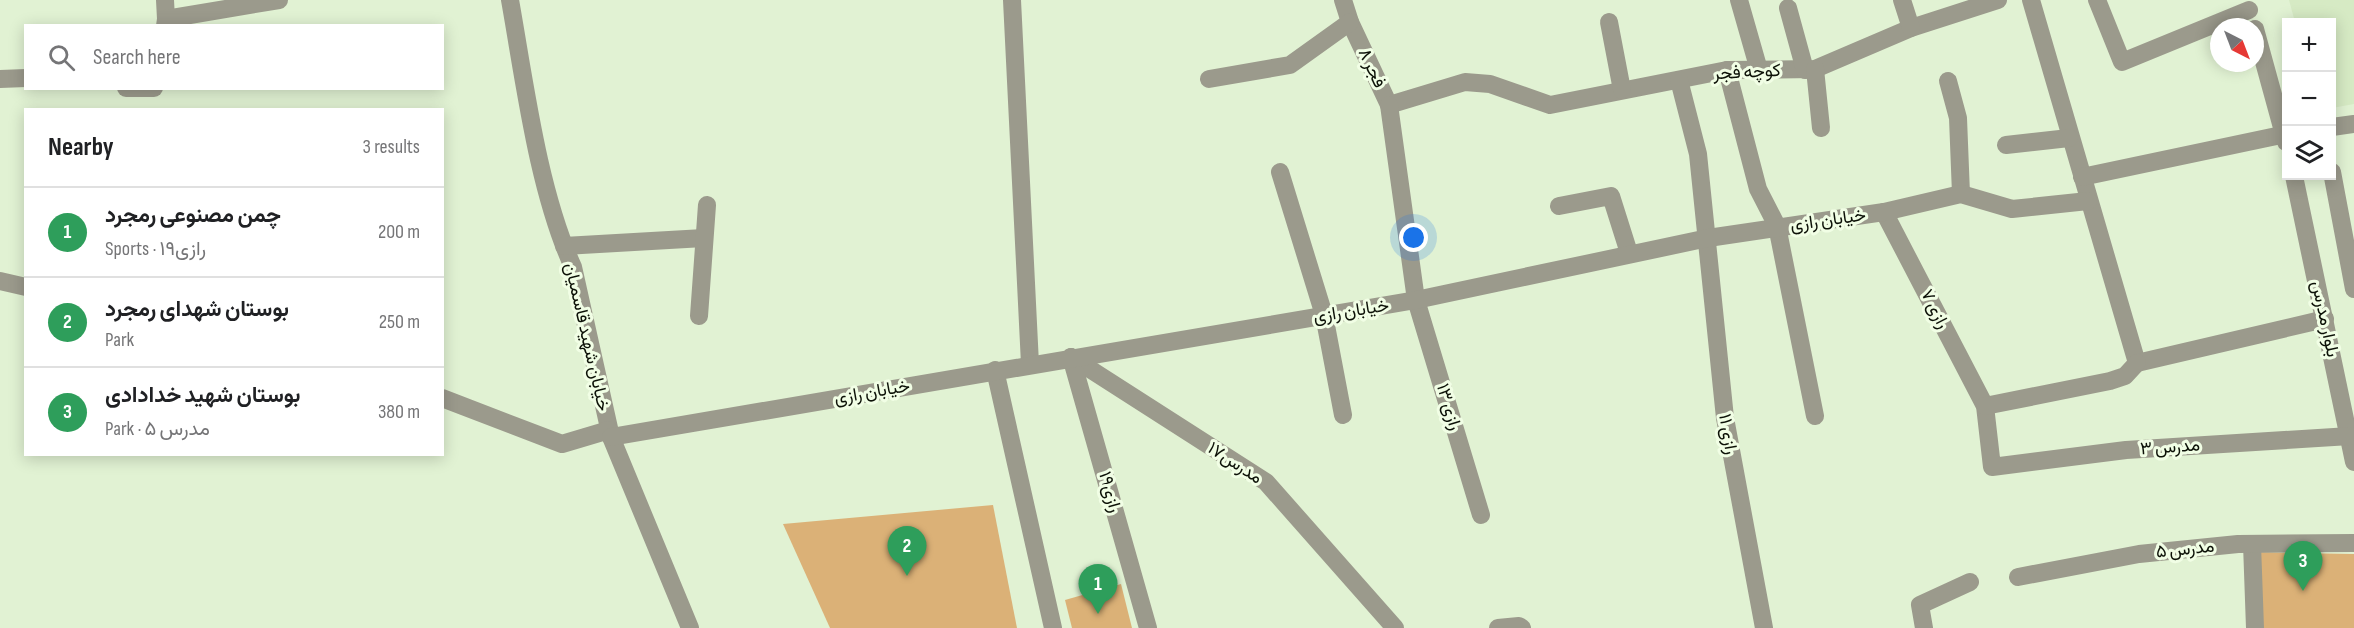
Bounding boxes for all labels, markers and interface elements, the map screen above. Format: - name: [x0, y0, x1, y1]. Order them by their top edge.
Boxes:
- north arrow: [2210, 18, 2264, 72]
- map controls: [2282, 18, 2336, 180]
- button: +: [2282, 18, 2336, 72]
- search box: [24, 24, 444, 90]
- icon: search: [45, 41, 78, 74]
- text: Search here: [93, 44, 180, 71]
- street label: فجر ۸: [1354, 45, 1390, 91]
- street label: کوچه فجر: [1712, 60, 1781, 85]
- button: −: [2282, 72, 2336, 126]
- button: layers: [2282, 126, 2336, 180]
- text: Nearby: [48, 132, 114, 163]
- text: 3 results: [363, 135, 420, 159]
- text: چمن مصنوعی رمجرد: [105, 202, 281, 229]
- street label: خیابان رازی: [1789, 204, 1867, 236]
- text: 1: [64, 220, 71, 244]
- text: 200 m: [378, 220, 420, 244]
- your location: [1399, 223, 1428, 252]
- text: Sports · رازی۱۹: [105, 237, 206, 261]
- street label: خیابان شهید قاسمیان: [560, 261, 614, 413]
- street label: بلوار مدرس: [2307, 279, 2343, 359]
- street label: رازی ۷: [1916, 286, 1954, 332]
- street label: خیابان رازی: [1312, 295, 1390, 327]
- text: بوستان شهدای رمجرد: [105, 296, 289, 323]
- text: 2: [63, 310, 72, 334]
- text: 250 m: [379, 310, 420, 334]
- text: Park: [105, 328, 134, 352]
- street label: خیابان رازی: [833, 375, 911, 409]
- street label: رازی ۱۳: [1432, 381, 1466, 433]
- text: بوستان شهید خدادادی: [105, 382, 300, 409]
- text: 3: [63, 400, 72, 424]
- text: 380 m: [378, 400, 420, 424]
- street label: رازی ۱۱: [1714, 412, 1742, 456]
- text: Park · مدرس ۵: [105, 417, 210, 441]
- street label: مدرس ۳: [2139, 434, 2201, 460]
- street label: مدرس۱۷: [1204, 438, 1266, 488]
- street label: رازی۱۹: [1094, 469, 1126, 515]
- pin: 2: [888, 526, 926, 576]
- street label: مدرس ۵: [2155, 535, 2215, 563]
- pin: 3: [2284, 542, 2322, 591]
- pin: 1: [1078, 564, 1118, 614]

